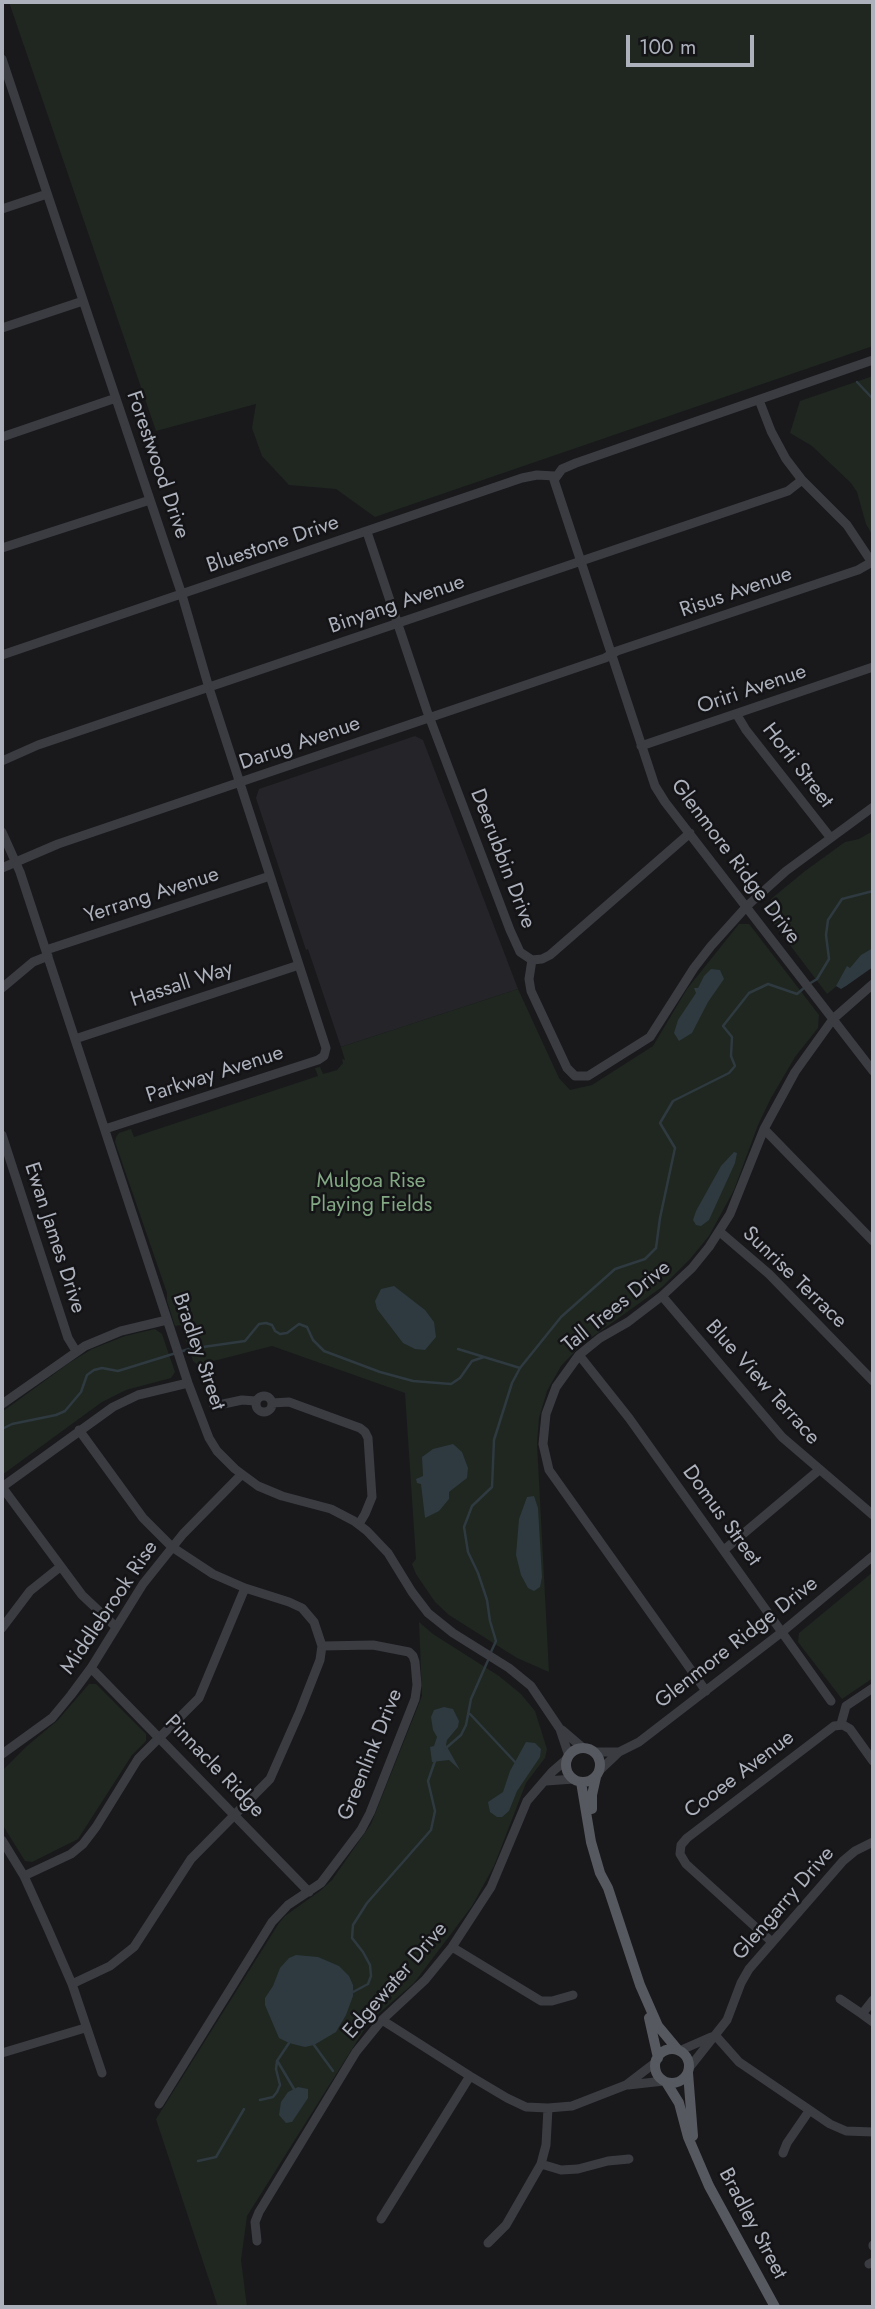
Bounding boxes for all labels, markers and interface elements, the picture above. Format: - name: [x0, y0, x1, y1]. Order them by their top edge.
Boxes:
- scale bar: [630, 21, 758, 65]
- text: 100 m: [639, 32, 696, 62]
- street label: Forestwood Drive: [120, 388, 194, 542]
- street label: Bluestone Drive: [204, 511, 342, 579]
- street label: Risus Avenue: [677, 562, 795, 624]
- street label: Binyang Avenue: [326, 570, 468, 640]
- street label: Oriri Avenue: [694, 660, 810, 720]
- street label: Darug Avenue: [236, 712, 364, 776]
- street label: Horti Street: [756, 719, 838, 813]
- street label: Glenmore Ridge Drive: [665, 775, 805, 949]
- street label: Deerubbin Drive: [464, 786, 540, 932]
- street label: Yerrang Avenue: [82, 862, 222, 930]
- street label: Hassall Way: [128, 957, 236, 1013]
- street label: Parkway Avenue: [143, 1041, 287, 1109]
- street label: Ewan James Drive: [18, 1159, 90, 1317]
- park label: Mulgoa Rise Playing Fields: [310, 1169, 432, 1219]
- street label: Sunrise Terrace: [736, 1222, 852, 1334]
- street label: Tall Trees Drive: [558, 1256, 676, 1358]
- street label: Bradley Street: [166, 1290, 230, 1414]
- street label: Blue View Terrace: [699, 1316, 825, 1450]
- street label: Domus Street: [676, 1461, 766, 1571]
- street label: Middlebrook Rise: [56, 1536, 164, 1680]
- street label: Glenmore Ridge Drive: [651, 1572, 823, 1714]
- street label: Greenlink Drive: [333, 1686, 409, 1824]
- street label: Pinnacle Ridge: [159, 1710, 269, 1824]
- street label: Cooee Avenue: [680, 1726, 800, 1824]
- street label: Glengarry Drive: [728, 1842, 840, 1966]
- street label: Edgewater Drive: [338, 1917, 454, 2045]
- street label: Bradley Street: [712, 2164, 792, 2284]

